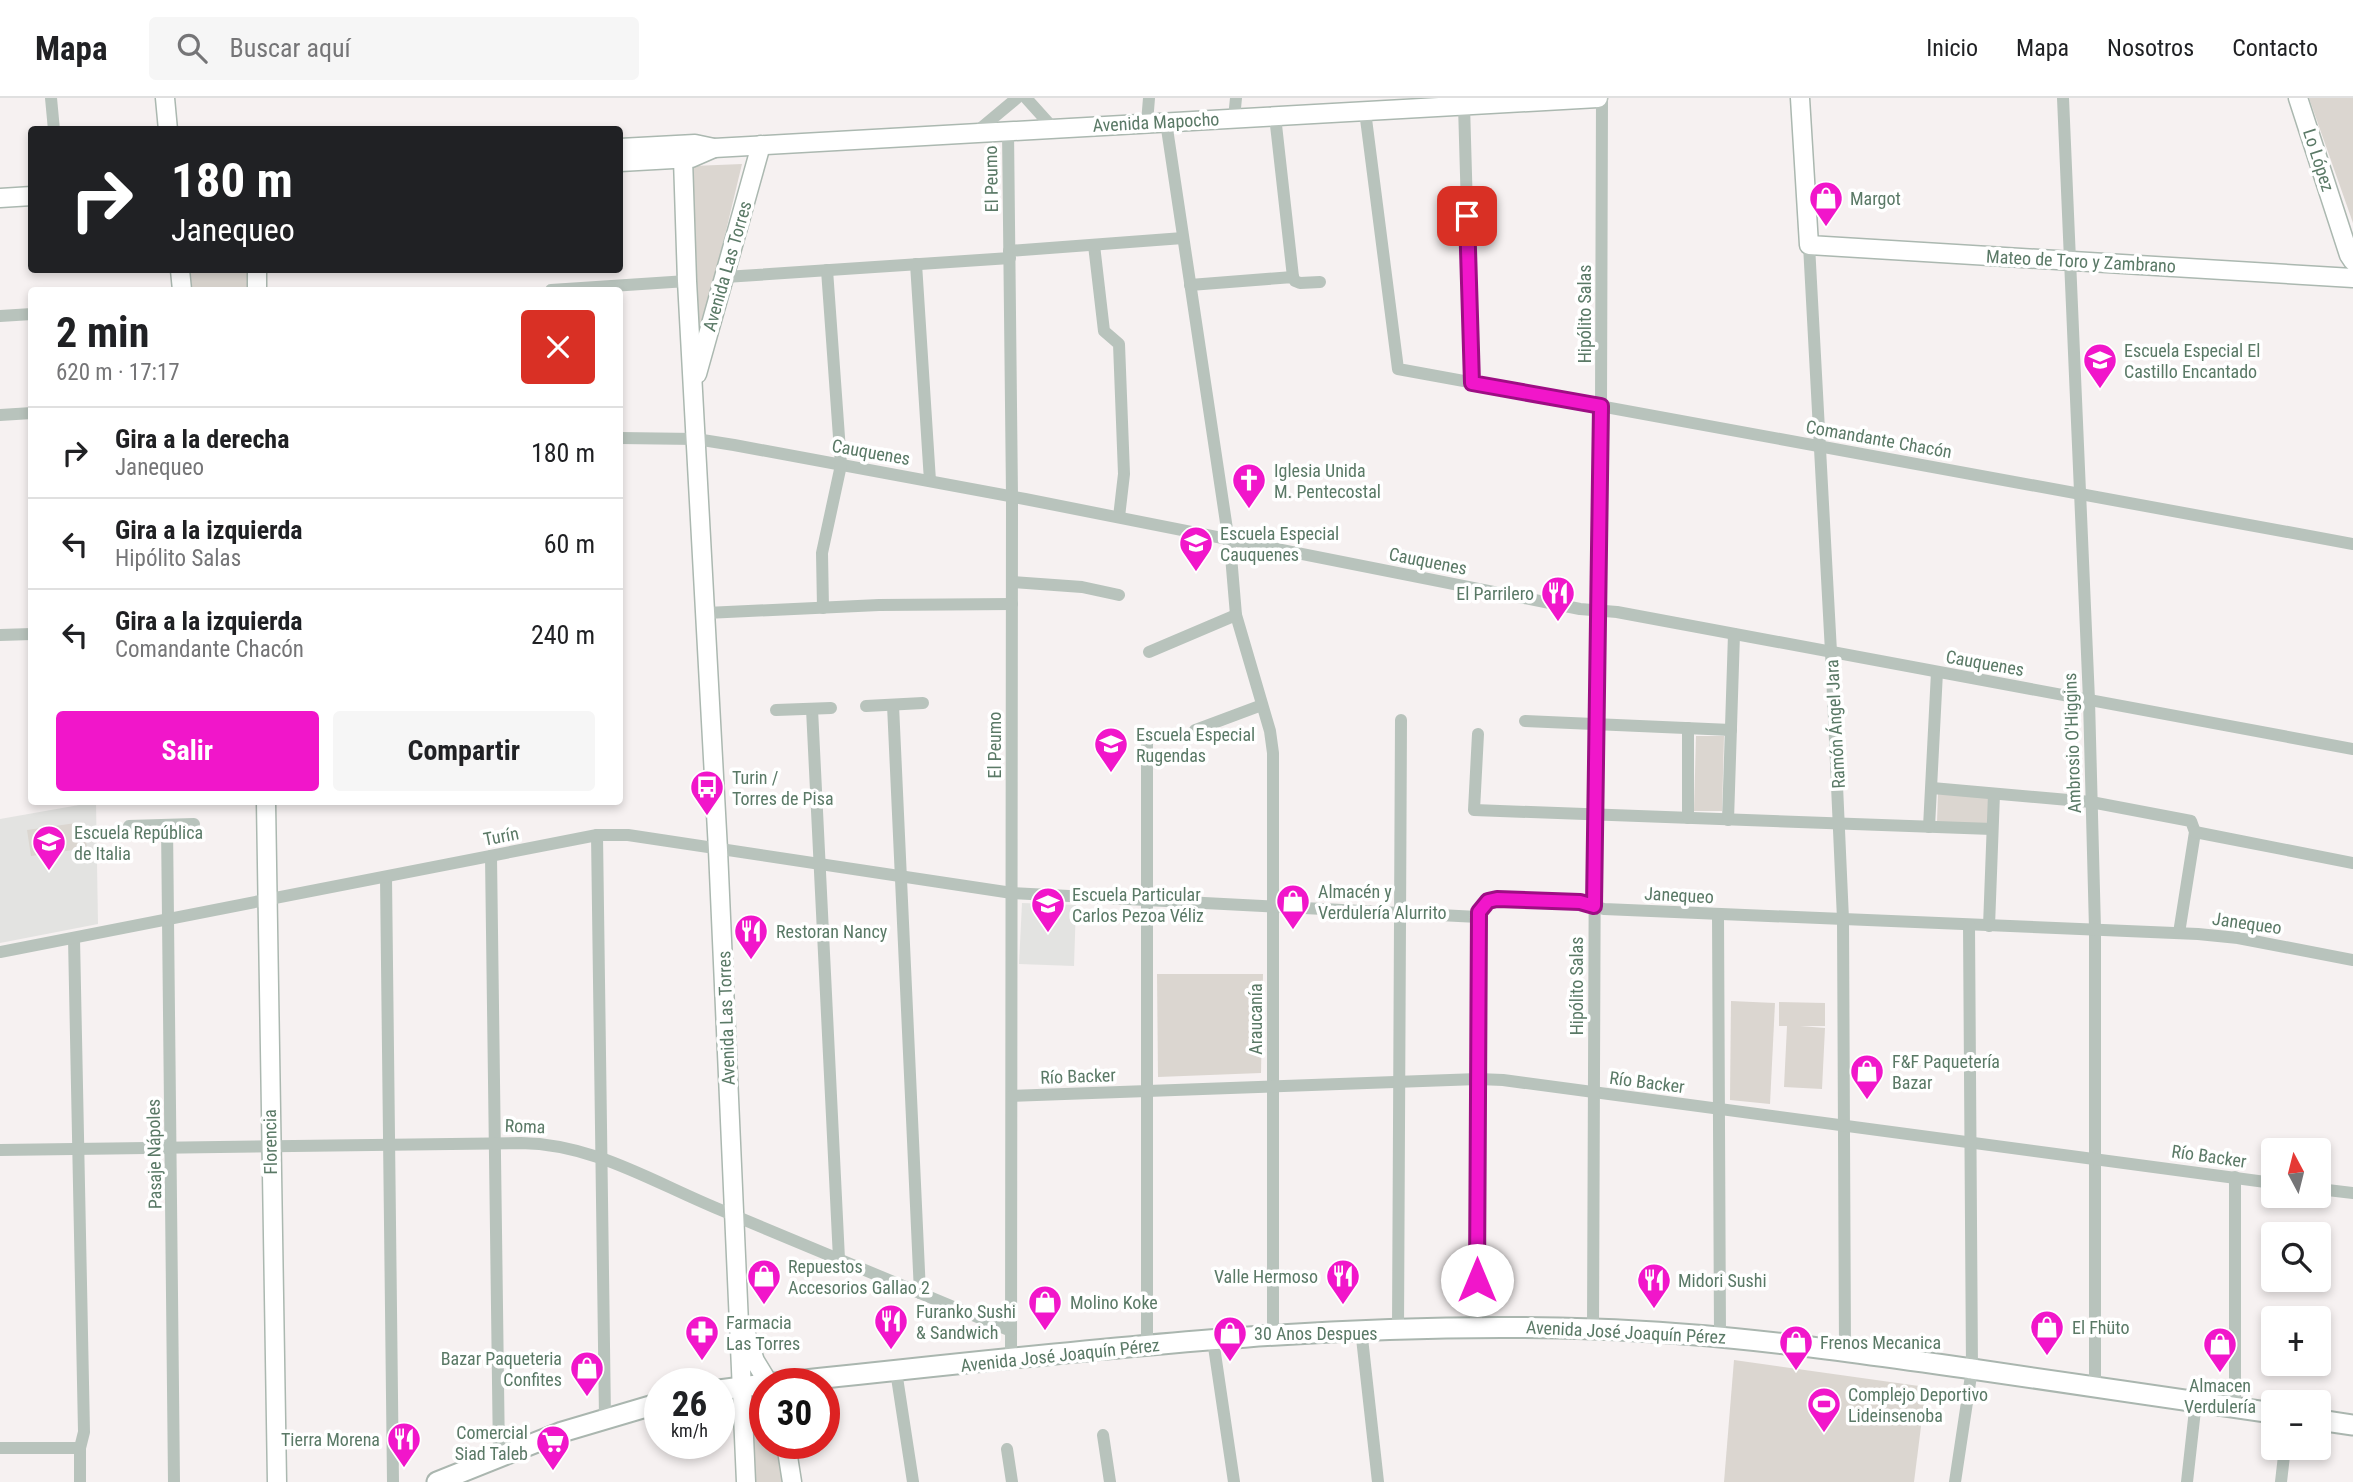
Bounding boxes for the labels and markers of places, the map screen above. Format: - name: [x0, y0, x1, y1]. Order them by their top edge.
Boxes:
- shop icon: Margot: [1807, 179, 1845, 228]
- pin: [1437, 186, 1497, 246]
- place label: Margot: [1850, 188, 1901, 209]
- place label: Escuela Especial El Castillo Encantado: [2124, 340, 2260, 382]
- school or university icon: Escuela Especial El Castillo Encantado: [2081, 341, 2119, 390]
- place label: Iglesia Unida M. Pentecostal: [1274, 460, 1381, 502]
- church icon: Iglesia Unida M. Pentecostal: [1230, 461, 1268, 510]
- place label: Escuela Especial Cauquenes: [1220, 523, 1339, 565]
- school or university icon: Escuela Especial Cauquenes: [1177, 524, 1215, 573]
- restaurant icon: El Parrilero: [1539, 574, 1577, 623]
- place label: El Parrilero: [1456, 583, 1534, 604]
- place label: Escuela Especial Rugendas: [1136, 724, 1255, 766]
- school or university icon: Escuela Especial Rugendas: [1092, 725, 1130, 774]
- place label: Turin / Torres de Pisa: [732, 767, 834, 809]
- bus stop icon: Turin / Torres de Pisa: [688, 768, 726, 817]
- place label: Escuela República de Italia: [74, 822, 203, 864]
- school or university icon: Escuela República de Italia: [30, 823, 68, 872]
- place label: Almacén y Verdulería Alurrito: [1318, 881, 1447, 923]
- shop icon: Almacén y Verdulería Alurrito: [1274, 882, 1312, 931]
- place label: Escuela Particular Carlos Pezoa Véliz: [1072, 884, 1204, 926]
- school or university icon: Escuela Particular Carlos Pezoa Véliz: [1029, 885, 1067, 934]
- restaurant icon: Restoran Nancy: [732, 912, 770, 961]
- place label: Restoran Nancy: [776, 921, 888, 942]
- place label: F&F Paquetería Bazar: [1892, 1051, 2000, 1093]
- shop icon: F&F Paquetería Bazar: [1848, 1052, 1886, 1101]
- place label: Repuestos Accesorios Gallao 2: [788, 1256, 930, 1298]
- shop icon: Repuestos Accesorios Gallao 2: [745, 1257, 783, 1306]
- restaurant icon: Valle Hermoso: [1324, 1257, 1362, 1306]
- restaurant icon: Midori Sushi: [1635, 1261, 1673, 1310]
- place label: Valle Hermoso: [1214, 1266, 1318, 1287]
- place label: Midori Sushi: [1678, 1270, 1767, 1291]
- shop icon: Molino Koke: [1026, 1283, 1064, 1332]
- place label: Molino Koke: [1070, 1292, 1158, 1313]
- place label: Furanko Sushi & Sandwich: [916, 1301, 1016, 1343]
- restaurant icon: Furanko Sushi & Sandwich: [872, 1302, 910, 1351]
- shop icon: El Fhüto: [2028, 1308, 2066, 1357]
- place label: Farmacia Las Torres: [726, 1312, 800, 1354]
- pharmacy icon: Farmacia Las Torres: [683, 1313, 721, 1362]
- shop icon: 30 Anos Despues: [1211, 1314, 1249, 1363]
- place label: El Fhüto: [2072, 1317, 2129, 1338]
- place label: 30 Anos Despues: [1254, 1323, 1378, 1344]
- shop icon: Frenos Mecanica: [1777, 1323, 1815, 1372]
- shop icon: Almacen Verdulería: [2201, 1325, 2239, 1374]
- place label: Frenos Mecanica: [1820, 1332, 1941, 1353]
- place label: Bazar Paqueteria Confites: [441, 1348, 562, 1390]
- shop icon: Bazar Paqueteria Confites: [568, 1349, 606, 1398]
- place label: Almacen Verdulería: [2184, 1375, 2256, 1417]
- place label: Complejo Deportivo Lideinsenoba: [1848, 1384, 1988, 1426]
- sports icon: Complejo Deportivo Lideinsenoba: [1805, 1385, 1843, 1434]
- restaurant icon: Tierra Morena: [385, 1420, 423, 1469]
- place label: Comercial Siad Taleb: [455, 1422, 528, 1464]
- supermarket icon: Comercial Siad Taleb: [534, 1423, 572, 1472]
- place label: Tierra Morena: [281, 1429, 380, 1450]

